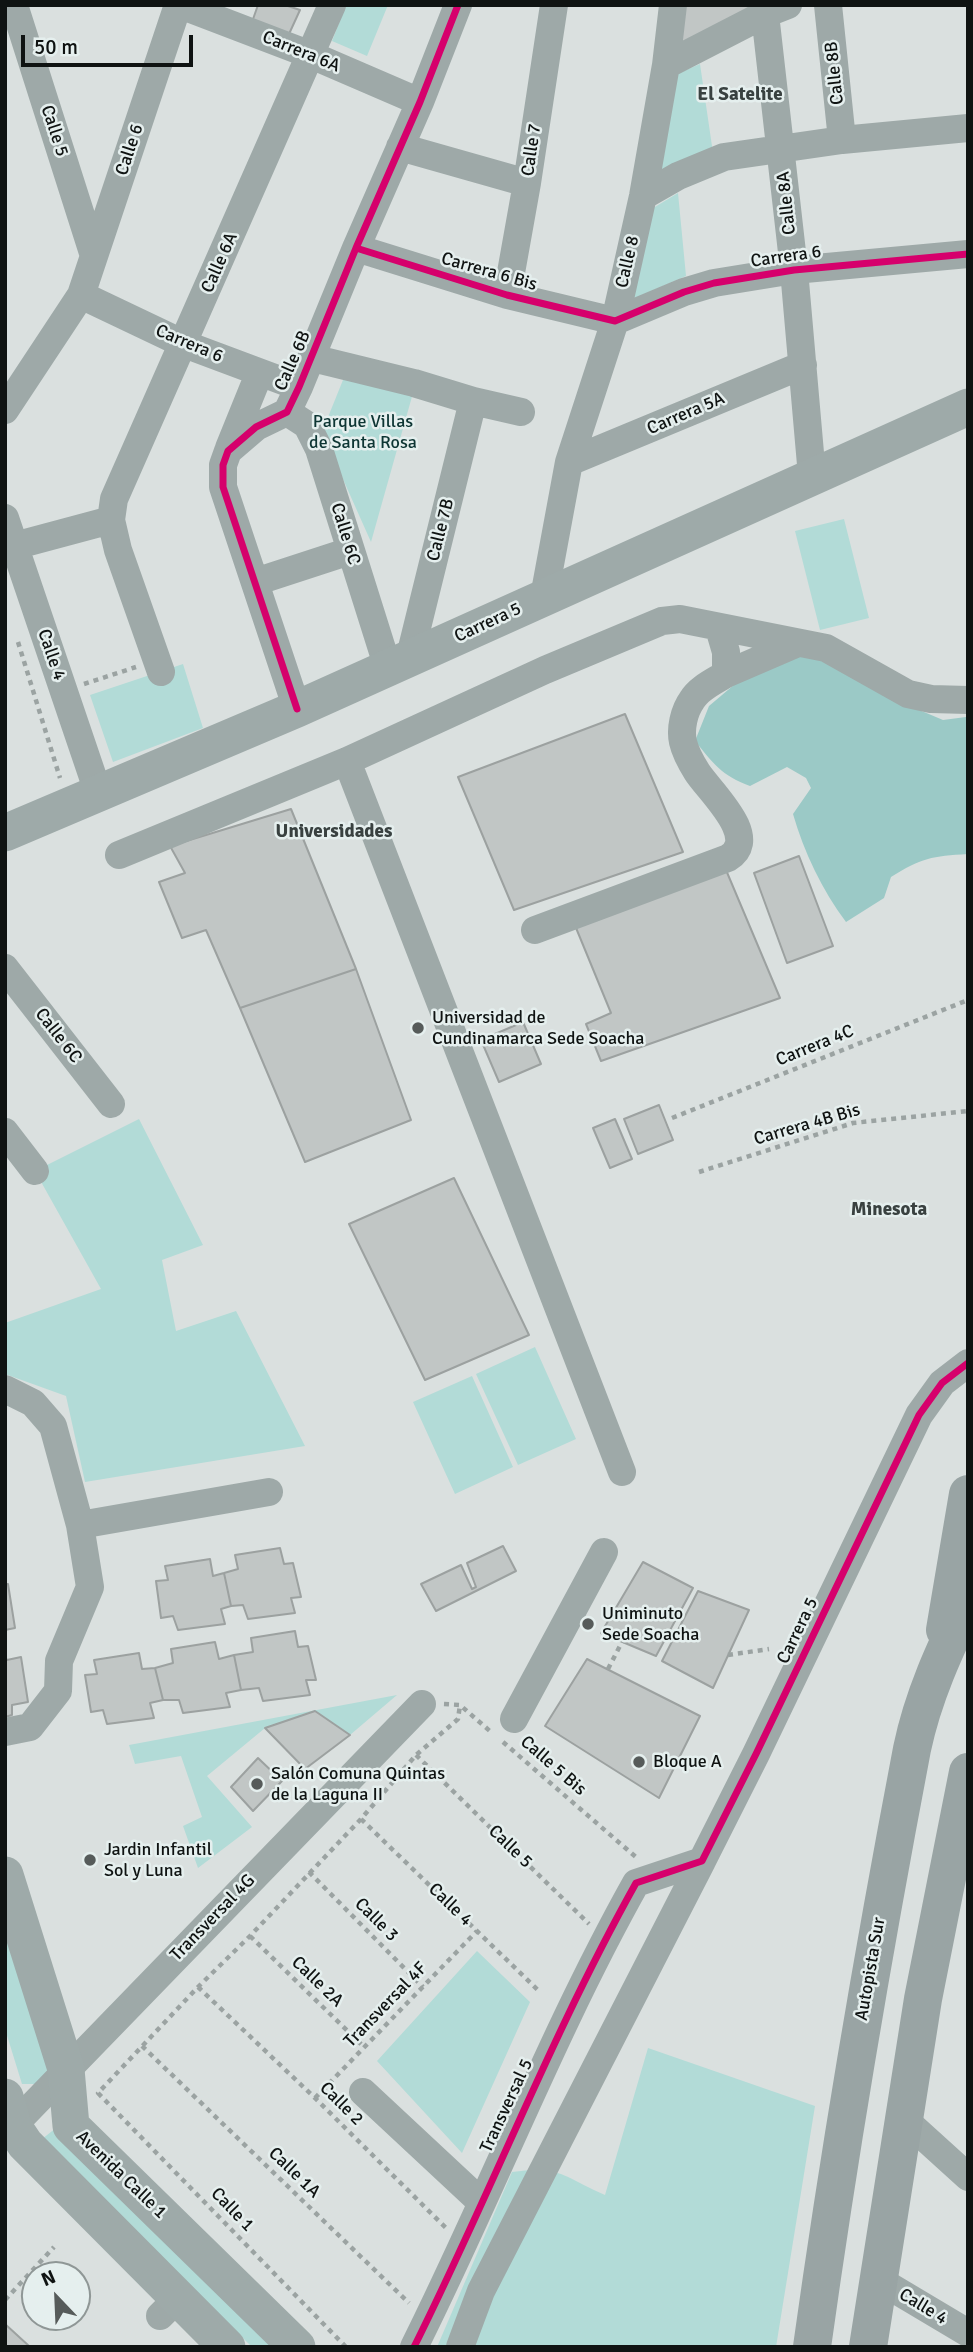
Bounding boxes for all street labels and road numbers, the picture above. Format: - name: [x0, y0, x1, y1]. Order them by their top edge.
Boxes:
- street label: Carrera 6A: [259, 27, 343, 77]
- street label: Calle 8B: [821, 40, 849, 106]
- street label: Calle 5: [36, 103, 72, 159]
- street label: Calle 6: [112, 122, 148, 178]
- street label: Calle 7: [518, 122, 546, 178]
- street label: Calle 8A: [773, 170, 801, 236]
- street label: Calle 6A: [197, 229, 243, 297]
- street label: Calle 8: [612, 234, 644, 290]
- street label: Carrera 6: [749, 241, 823, 273]
- street label: Carrera 6 Bis: [439, 248, 539, 296]
- street label: Carrera 6: [152, 320, 226, 368]
- street label: Calle 6B: [270, 328, 316, 394]
- street label: Carrera 5A: [644, 388, 728, 440]
- street label: Calle 7B: [423, 497, 459, 563]
- street label: Calle 6C: [325, 500, 365, 568]
- street label: Carrera 5: [451, 598, 525, 648]
- street label: Calle 4: [32, 627, 70, 683]
- street label: Calle 6C: [30, 1004, 86, 1068]
- street label: Carrera 4C: [773, 1021, 857, 1071]
- street label: Carrera 4B Bis: [751, 1100, 863, 1150]
- street label: Carrera 5: [773, 1594, 823, 1668]
- street label: Calle 5 Bis: [516, 1731, 590, 1801]
- street label: Calle 5: [484, 1821, 536, 1873]
- street label: Transversal 4G: [166, 1870, 260, 1966]
- street label: Calle 4: [424, 1879, 476, 1931]
- street label: Calle 3: [350, 1894, 402, 1946]
- street label: Autopista Sur: [851, 1916, 891, 2022]
- street label: Calle 2A: [287, 1952, 347, 2012]
- street label: Transversal 4F: [340, 1958, 432, 2052]
- street label: Transversal 5: [476, 2056, 538, 2156]
- street label: Calle 2: [315, 2078, 367, 2130]
- street label: Avenida Calle 1: [71, 2126, 171, 2224]
- street label: Calle 1A: [264, 2143, 324, 2203]
- street label: Calle 1: [206, 2184, 258, 2236]
- street label: Calle 4: [895, 2284, 951, 2330]

